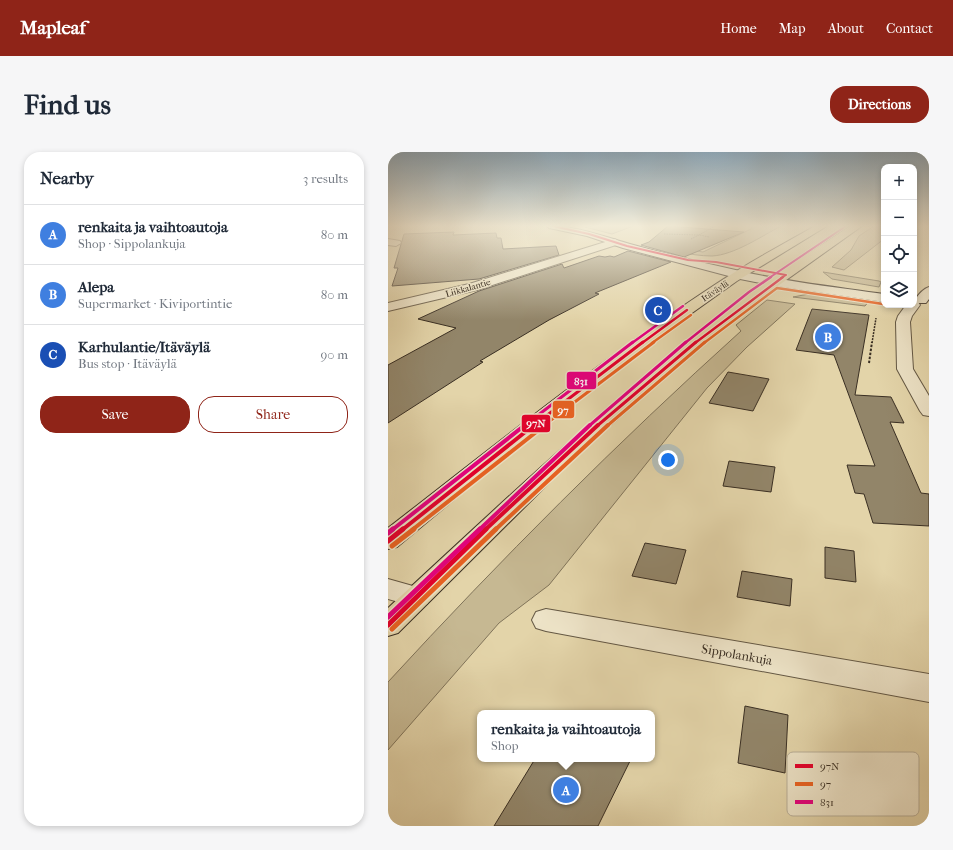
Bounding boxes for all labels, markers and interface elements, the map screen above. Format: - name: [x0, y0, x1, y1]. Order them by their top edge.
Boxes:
- text: Mapleaf: [20, 17, 86, 39]
- text: Home: [720, 20, 757, 37]
- text: Map: [779, 20, 806, 37]
- text: About: [828, 20, 864, 37]
- text: Contact: [886, 20, 933, 37]
- button: Directions: [830, 86, 929, 123]
- text: Find us: [24, 88, 111, 121]
- map controls: [881, 164, 917, 308]
- button: +: [881, 164, 917, 200]
- text: Nearby: [40, 168, 94, 188]
- text: 3 results: [303, 171, 348, 186]
- button: −: [881, 200, 917, 236]
- text: renkaita ja vaihtoautoja: [78, 218, 228, 236]
- text: A: [49, 227, 57, 242]
- text: 80 m: [321, 227, 348, 242]
- text: Shop · Sippolankuja: [78, 236, 185, 251]
- button: locate: [881, 236, 917, 272]
- button: layers: [881, 272, 917, 308]
- street label: Liikkalantie: [444, 277, 492, 299]
- text: Alepa: [78, 278, 114, 296]
- street label: Itäväylä: [700, 278, 731, 304]
- text: B: [49, 287, 57, 302]
- text: 80 m: [321, 287, 348, 302]
- pin: C: [645, 295, 671, 325]
- text: Supermarket · Kiviportintie: [78, 296, 232, 311]
- pin: B: [815, 322, 841, 352]
- text: Karhulantie/Itäväylä: [78, 338, 210, 356]
- text: C: [49, 347, 57, 362]
- text: 90 m: [320, 347, 348, 362]
- text: Bus stop · Itäväylä: [78, 356, 177, 371]
- line badge: 831: [566, 371, 597, 390]
- text: 831: [574, 375, 588, 388]
- button: Save: [40, 396, 190, 433]
- button: Share: [198, 396, 348, 433]
- line badge: 97: [552, 400, 575, 419]
- text: 97: [556, 404, 569, 417]
- line badge: 97N: [521, 414, 551, 433]
- text: 97N: [525, 417, 546, 430]
- your location: [658, 450, 678, 470]
- street label: Sippolankuja: [700, 641, 774, 668]
- popup: [477, 710, 655, 762]
- text: renkaita ja vaihtoautoja: [491, 720, 641, 738]
- text: Shop: [491, 738, 519, 753]
- legend: [787, 752, 919, 816]
- text: 97N: [820, 760, 840, 773]
- pin: A: [553, 775, 579, 805]
- text: 97: [820, 778, 831, 791]
- text: 831: [820, 796, 834, 809]

